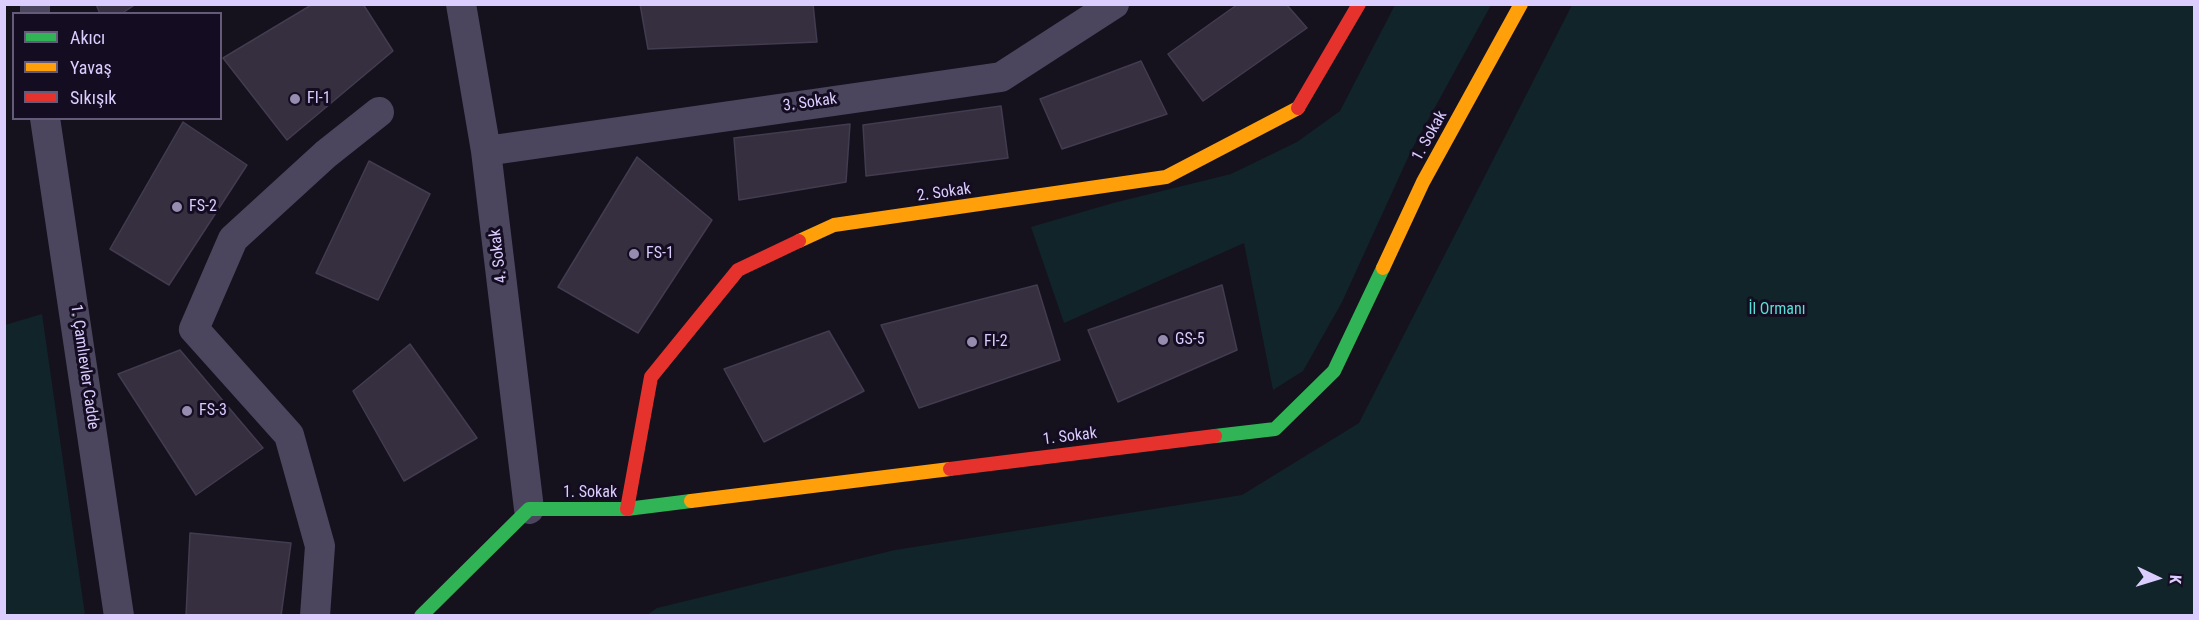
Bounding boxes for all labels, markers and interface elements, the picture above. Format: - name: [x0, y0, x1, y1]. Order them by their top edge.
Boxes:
- legend: [12, 12, 222, 120]
- text: Akıcı: [70, 27, 105, 48]
- text: Yavaş: [70, 57, 112, 78]
- text: Sıkışık: [70, 87, 116, 108]
- place label: FI-1: [307, 89, 331, 109]
- street label: 3. Sokak: [782, 90, 838, 116]
- marker: FI-1: [288, 92, 302, 106]
- street label: 1. Sokak: [1408, 108, 1452, 164]
- street label: 2. Sokak: [916, 180, 972, 206]
- place label: FS-2: [189, 197, 217, 217]
- marker: FS-2: [170, 200, 184, 214]
- street label: 4. Sokak: [486, 228, 512, 284]
- place label: FS-1: [646, 244, 674, 264]
- marker: FS-1: [627, 247, 641, 261]
- park label: İl Ormanı: [1748, 300, 1806, 320]
- street label: 1. Çamlıevler Cadde: [66, 303, 102, 431]
- place label: GS-5: [1175, 330, 1205, 350]
- place label: FI-2: [984, 332, 1008, 352]
- marker: GS-5: [1156, 333, 1170, 347]
- marker: FI-2: [965, 335, 979, 349]
- place label: FS-3: [199, 401, 227, 421]
- marker: FS-3: [180, 404, 194, 418]
- street label: 1. Sokak: [1042, 424, 1098, 450]
- street label: 1. Sokak: [563, 483, 617, 503]
- north arrow: [2127, 548, 2187, 608]
- text: K: [2166, 574, 2185, 584]

